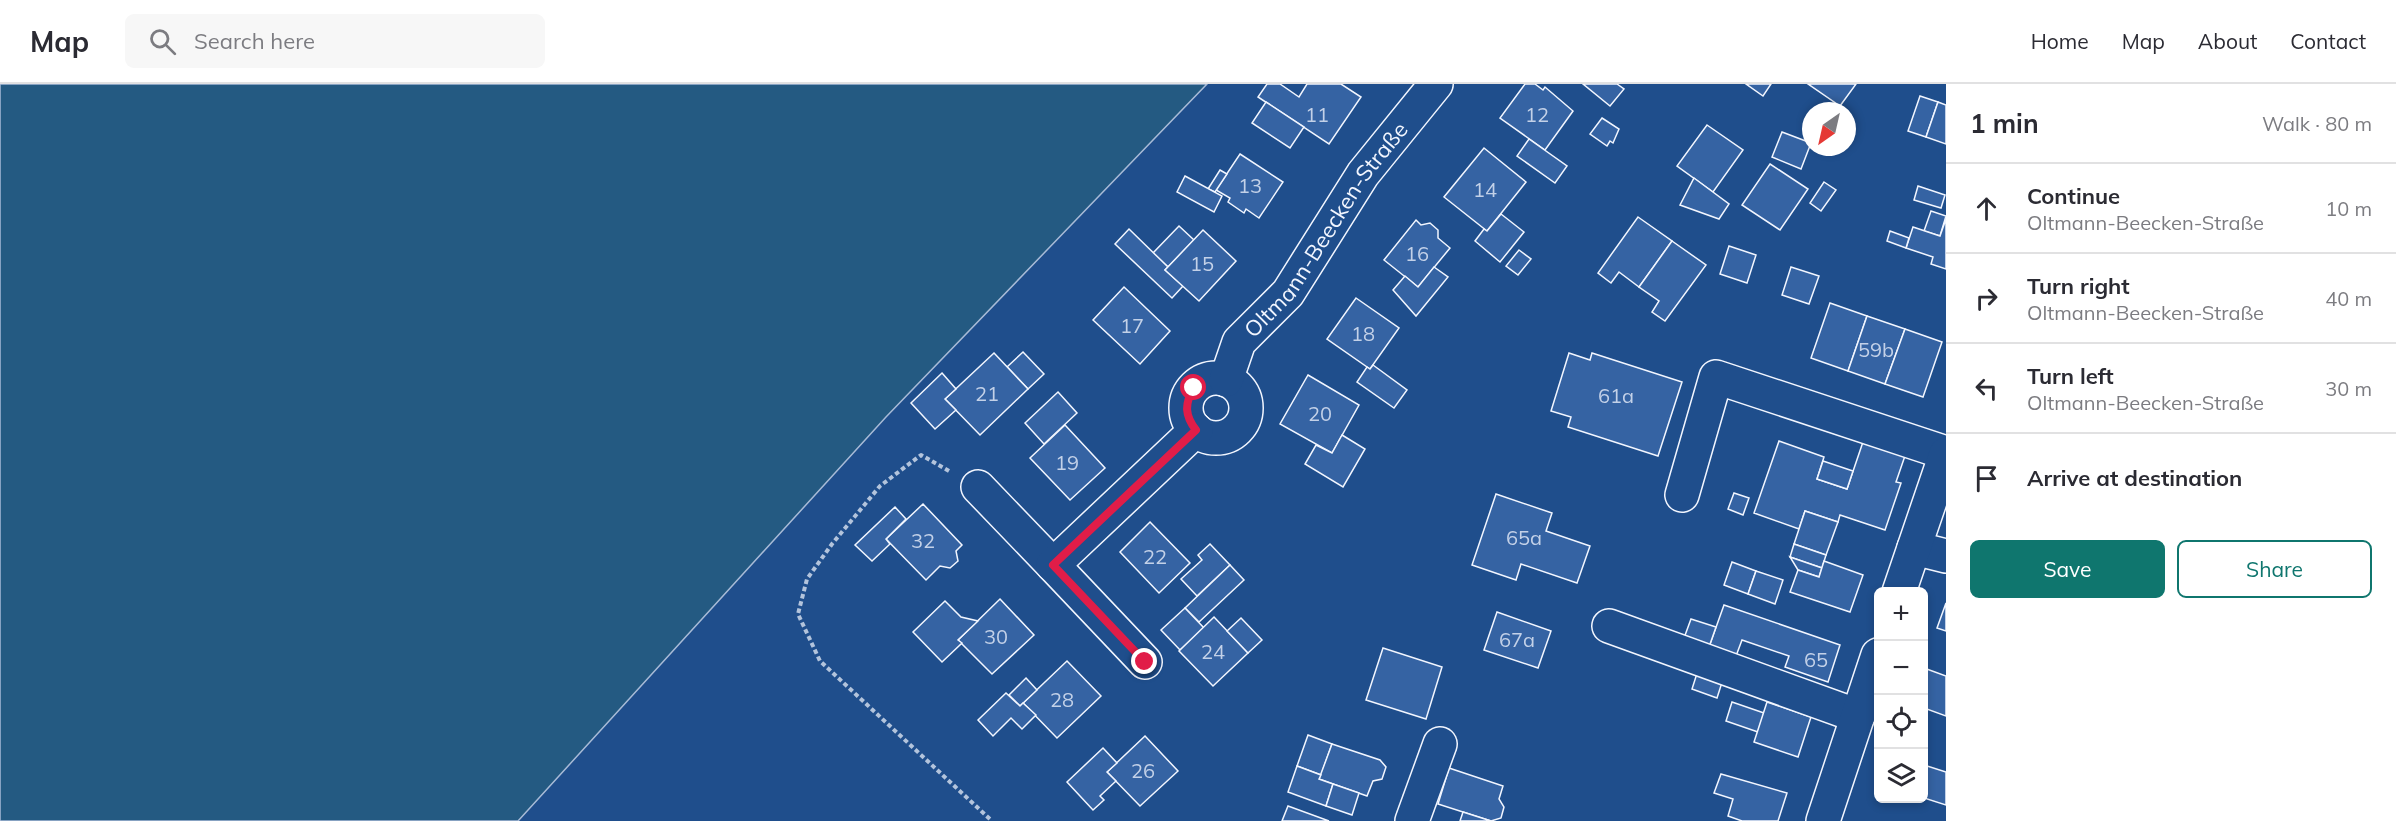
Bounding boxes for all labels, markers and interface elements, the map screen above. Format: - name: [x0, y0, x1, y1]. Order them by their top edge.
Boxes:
- search box: [125, 14, 545, 68]
- text: Map: [30, 24, 89, 59]
- icon: search: [146, 25, 179, 58]
- text: Search here: [194, 27, 315, 55]
- text: Home: [2031, 28, 2089, 54]
- text: Map: [2122, 28, 2165, 54]
- text: About: [2198, 28, 2257, 54]
- text: Contact: [2290, 28, 2366, 54]
- house number: 11: [1305, 102, 1329, 127]
- house number: 12: [1525, 102, 1549, 127]
- north arrow: [1802, 102, 1856, 156]
- text: 1 min: [1970, 107, 2039, 140]
- text: Walk · 80 m: [2262, 111, 2372, 136]
- street label: Oltmann-Beecken-Straße: [1238, 116, 1414, 343]
- house number: 13: [1238, 173, 1262, 198]
- house number: 14: [1473, 177, 1497, 202]
- text: Continue: [2027, 182, 2120, 210]
- icon: ahead: [1970, 192, 2003, 225]
- text: 10 m: [2325, 196, 2372, 221]
- text: Oltmann-Beecken-Straße: [2027, 210, 2264, 235]
- house number: 16: [1405, 241, 1429, 266]
- house number: 15: [1190, 251, 1214, 276]
- text: Turn right: [2027, 272, 2130, 300]
- icon: right: [1970, 282, 2003, 315]
- text: 40 m: [2325, 286, 2372, 311]
- text: Oltmann-Beecken-Straße: [2027, 300, 2264, 325]
- house number: 17: [1120, 313, 1144, 338]
- house number: 18: [1351, 321, 1375, 346]
- house number: 59b: [1858, 337, 1894, 362]
- text: Turn left: [2027, 362, 2114, 390]
- icon: left: [1970, 372, 2003, 405]
- route start: [1180, 374, 1206, 400]
- text: 30 m: [2325, 376, 2372, 401]
- house number: 21: [975, 381, 999, 406]
- house number: 61a: [1598, 383, 1634, 408]
- text: Oltmann-Beecken-Straße: [2027, 390, 2264, 415]
- house number: 20: [1308, 401, 1332, 426]
- house number: 19: [1055, 450, 1079, 475]
- icon: arrive: [1970, 462, 2003, 495]
- text: Arrive at destination: [2027, 464, 2242, 492]
- house number: 65a: [1506, 525, 1542, 550]
- house number: 32: [911, 528, 935, 553]
- button: Save: [1970, 540, 2165, 598]
- button: Share: [2177, 540, 2372, 598]
- house number: 22: [1143, 544, 1167, 569]
- map controls: [1874, 587, 1928, 803]
- button: +: [1874, 587, 1928, 641]
- house number: 30: [984, 624, 1008, 649]
- house number: 67a: [1499, 627, 1535, 652]
- house number: 24: [1201, 639, 1225, 664]
- button: −: [1874, 641, 1928, 695]
- house number: 65: [1804, 647, 1828, 672]
- route end: [1131, 648, 1157, 674]
- house number: 28: [1050, 687, 1074, 712]
- button: locate: [1874, 695, 1928, 749]
- button: layers: [1874, 749, 1928, 803]
- house number: 26: [1131, 758, 1155, 783]

